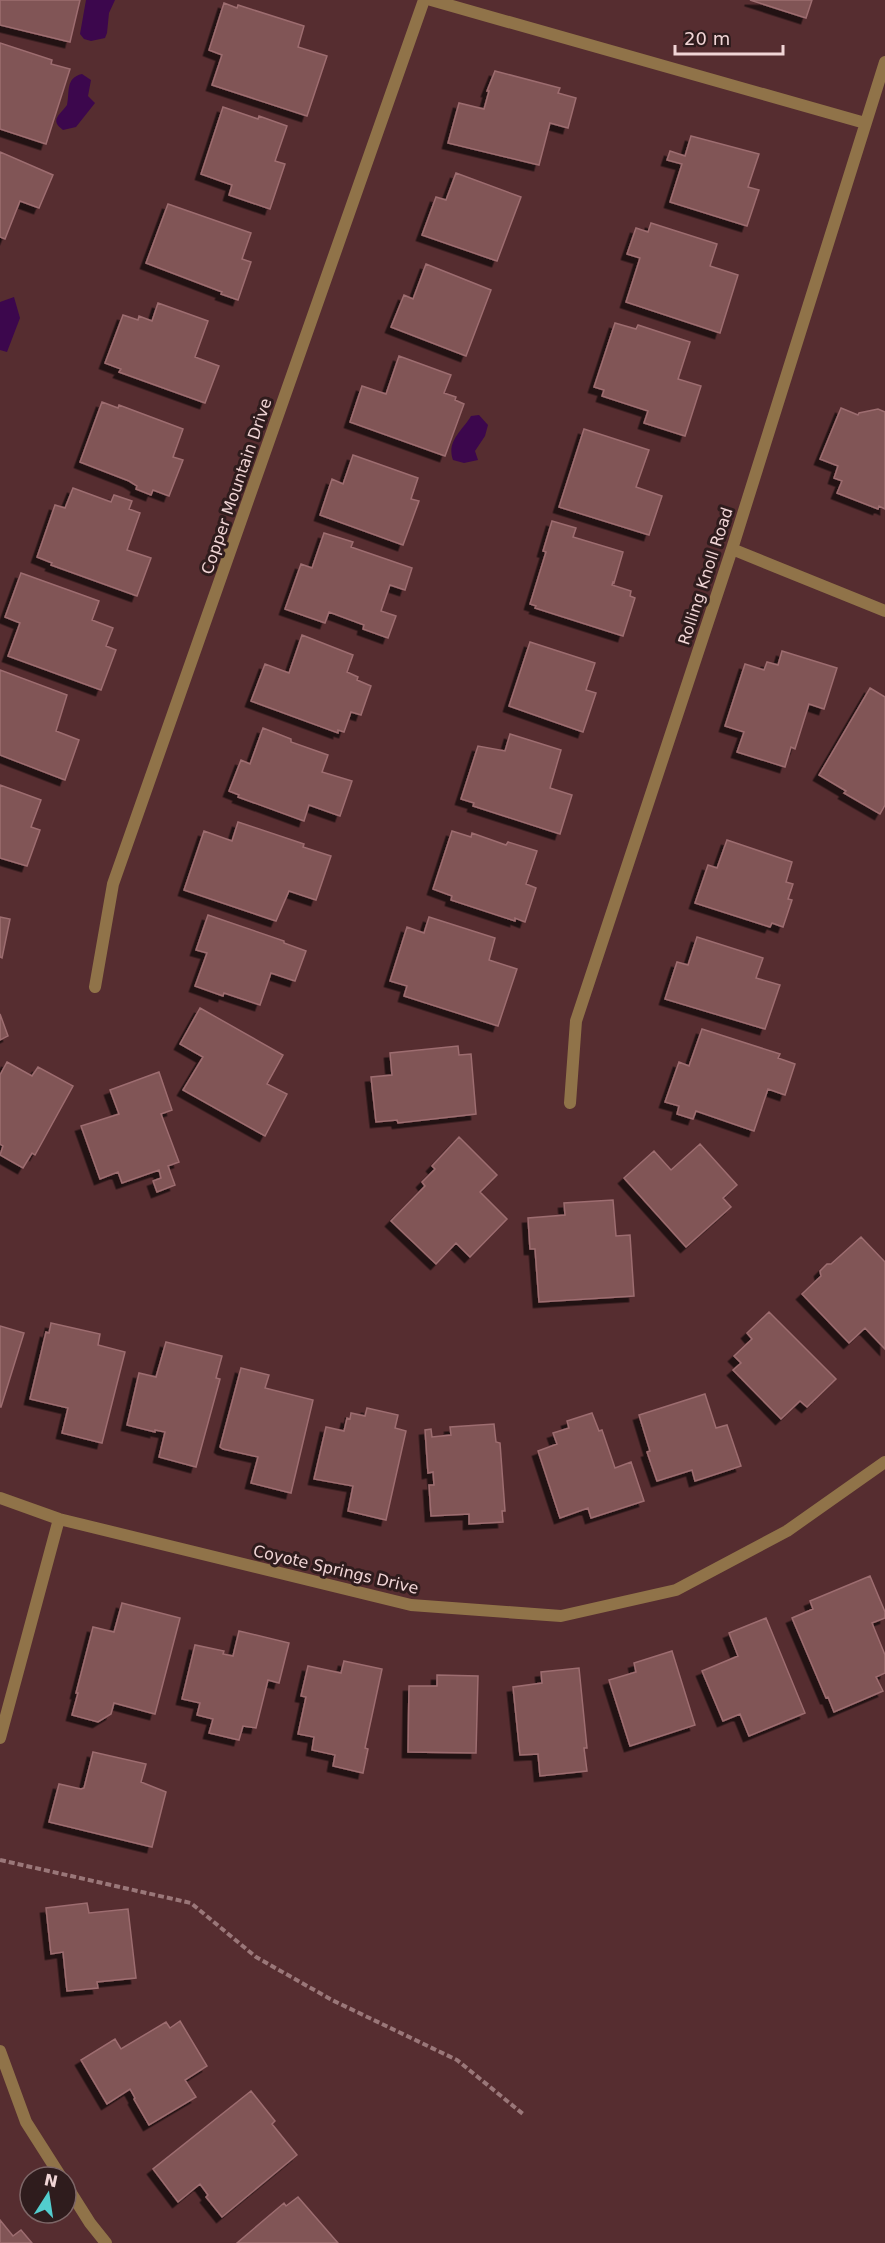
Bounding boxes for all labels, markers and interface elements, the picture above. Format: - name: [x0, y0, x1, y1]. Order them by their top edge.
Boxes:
- scale bar: [675, 18, 783, 56]
- text: 20 m: [684, 28, 730, 49]
- street label: Copper Mountain Drive: [197, 396, 276, 577]
- street label: Rolling Knoll Road: [674, 505, 737, 647]
- street label: Coyote Springs Drive: [251, 1541, 420, 1598]
- north arrow: [18, 2165, 78, 2225]
- text: N: [42, 2170, 60, 2192]

